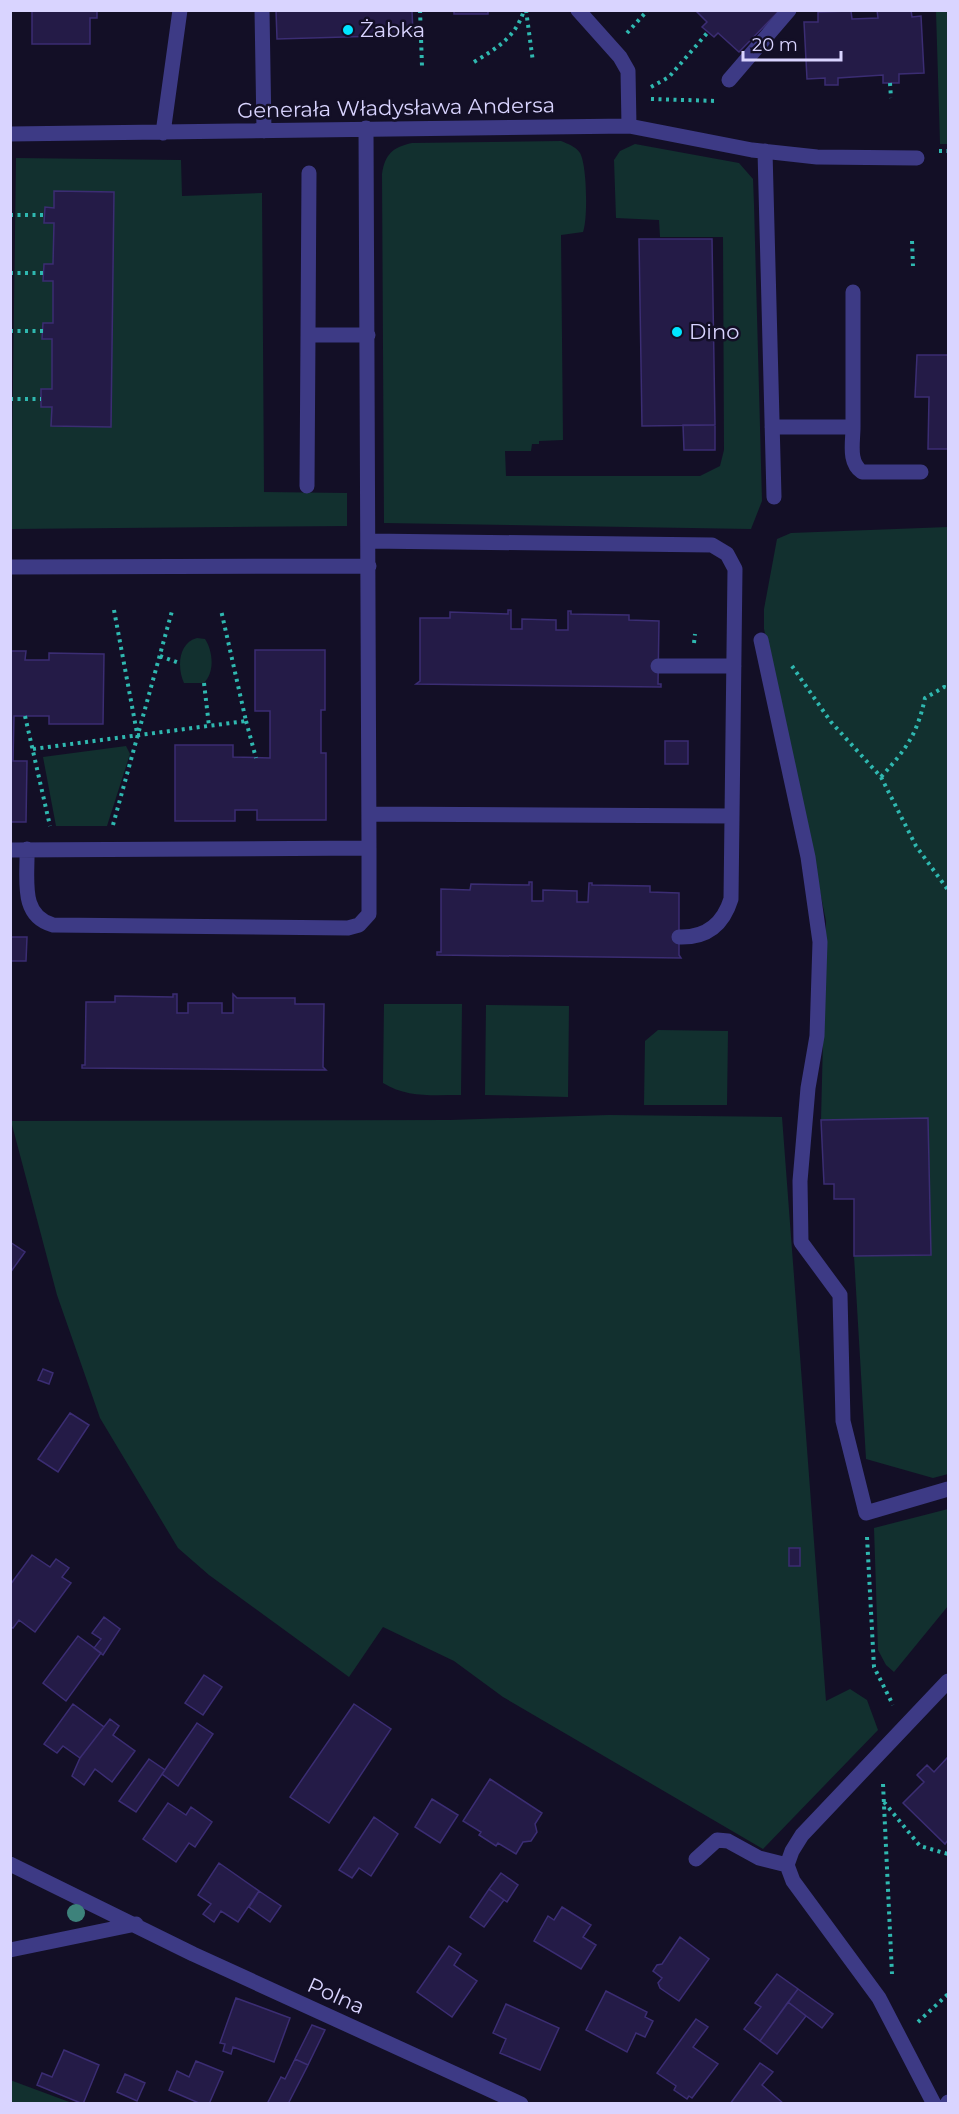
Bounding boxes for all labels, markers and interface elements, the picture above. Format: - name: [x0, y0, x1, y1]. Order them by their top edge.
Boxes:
- place label: Żabka: [360, 17, 425, 42]
- marker: Żabka: [341, 23, 355, 37]
- scale bar: [743, 24, 840, 62]
- text: 20 m: [752, 34, 798, 56]
- street label: Generała Władysława Andersa: [237, 92, 555, 123]
- place label: Dino: [689, 319, 739, 344]
- marker: Dino: [670, 325, 684, 339]
- street label: Polna: [304, 1972, 369, 2019]

